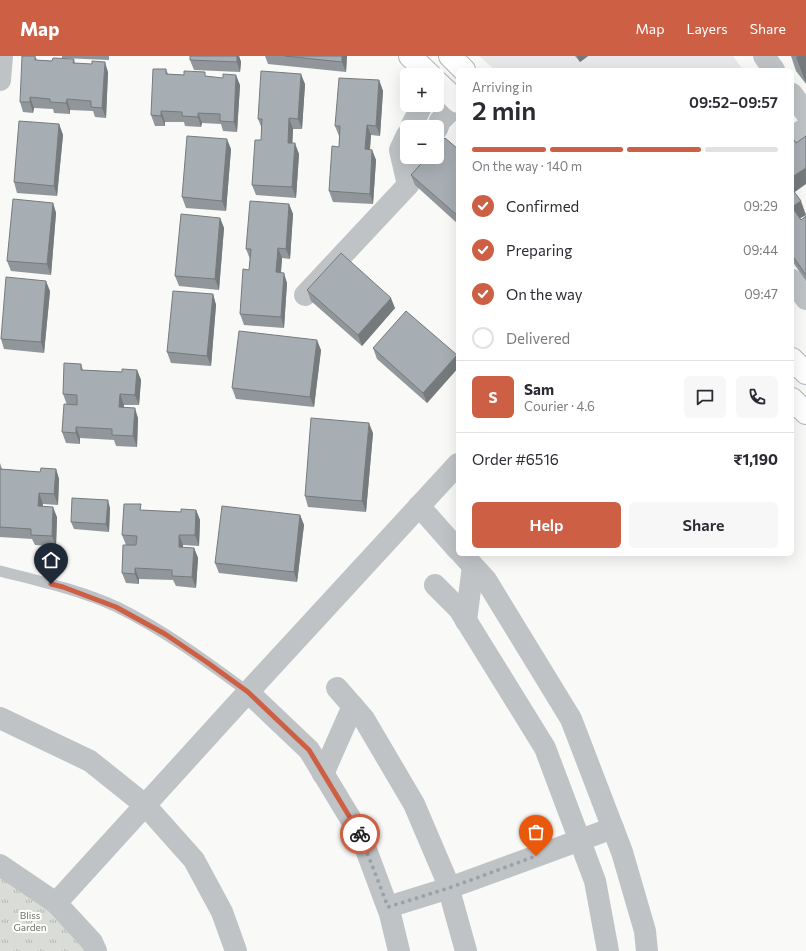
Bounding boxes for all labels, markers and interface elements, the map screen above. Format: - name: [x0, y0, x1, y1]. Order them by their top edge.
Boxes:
- text: Map: [20, 17, 59, 40]
- text: Map: [636, 20, 664, 37]
- text: Layers: [686, 20, 728, 37]
- text: Share: [750, 20, 786, 37]
- map controls: [400, 68, 444, 164]
- button: +: [400, 68, 444, 112]
- text: Arriving in: [472, 79, 532, 95]
- text: 09:52–09:57: [689, 93, 778, 111]
- text: 2 min: [472, 94, 536, 125]
- button: −: [400, 120, 444, 164]
- text: On the way · 140 m: [472, 158, 582, 174]
- icon: check: [472, 195, 494, 217]
- text: Confirmed: [506, 197, 579, 215]
- text: 09:29: [743, 198, 778, 214]
- icon: check: [472, 239, 494, 261]
- text: Preparing: [506, 241, 572, 259]
- text: 09:44: [743, 242, 778, 258]
- icon: check: [472, 283, 494, 305]
- text: On the way: [506, 285, 583, 303]
- text: 09:47: [744, 286, 778, 302]
- text: Delivered: [506, 329, 570, 347]
- button: chat: [684, 376, 726, 418]
- button: phone: [736, 376, 778, 418]
- text: Sam: [524, 380, 554, 398]
- text: S: [488, 388, 498, 406]
- text: Courier · 4.6: [524, 398, 595, 414]
- text: Order #6516: [472, 450, 559, 468]
- text: ₹1,190: [733, 450, 778, 468]
- button: Help: [472, 502, 621, 548]
- button: Share: [629, 502, 778, 548]
- pin: [34, 543, 68, 584]
- icon: home: [40, 549, 62, 571]
- courier: [340, 814, 380, 854]
- pin: [519, 815, 553, 856]
- icon: bag: [525, 821, 547, 843]
- icon: bike: [349, 823, 371, 845]
- park label: Bliss Garden: [13, 909, 47, 933]

